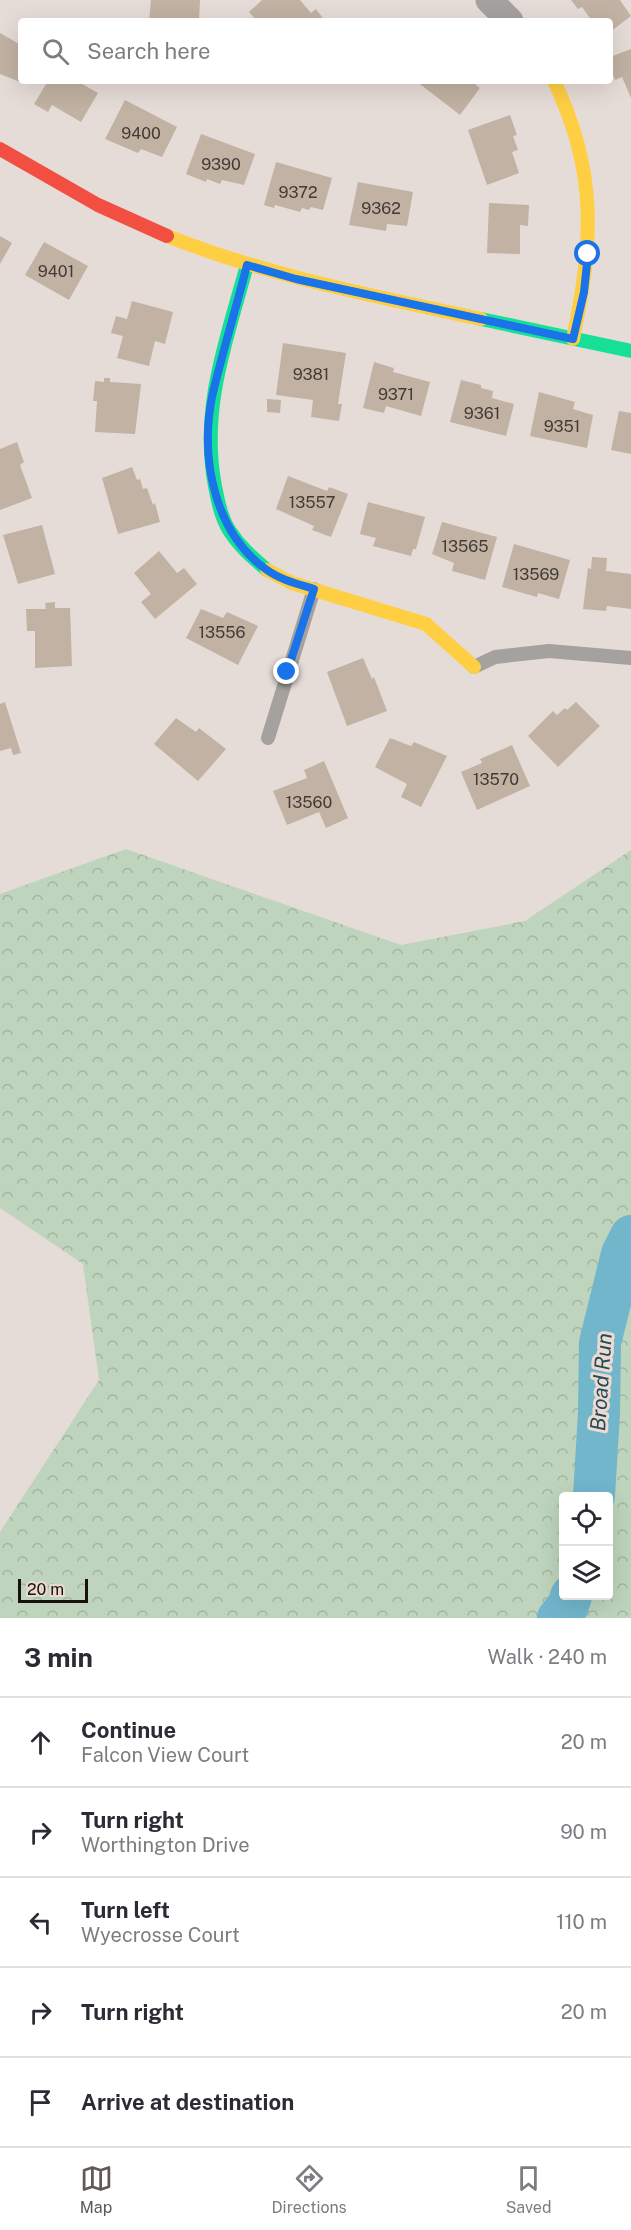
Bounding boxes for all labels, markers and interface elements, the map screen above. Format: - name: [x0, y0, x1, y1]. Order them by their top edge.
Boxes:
- search box: [18, 18, 613, 84]
- icon: search: [39, 35, 72, 68]
- text: Search here: [87, 38, 211, 64]
- house number: 9400: [121, 124, 161, 143]
- house number: 9390: [201, 155, 241, 174]
- house number: 9372: [279, 183, 317, 202]
- house number: 9362: [361, 199, 401, 218]
- route start: [574, 240, 600, 266]
- house number: 9401: [38, 262, 74, 281]
- house number: 9381: [293, 365, 329, 384]
- house number: 9371: [378, 385, 414, 404]
- house number: 9361: [464, 404, 500, 423]
- house number: 9351: [544, 417, 580, 436]
- house number: 13557: [289, 493, 335, 512]
- house number: 13565: [441, 537, 489, 556]
- house number: 13569: [513, 565, 559, 584]
- house number: 13556: [198, 623, 246, 642]
- route end: [273, 658, 299, 684]
- house number: 13570: [473, 770, 519, 789]
- house number: 13560: [286, 793, 332, 812]
- water label: Broad Run: [585, 1332, 617, 1432]
- map controls: [559, 1492, 613, 1600]
- button: locate: [559, 1492, 613, 1546]
- button: layers: [559, 1546, 613, 1600]
- scale bar: [18, 1576, 88, 1604]
- text: 20 m: [27, 1580, 64, 1599]
- text: 3 min: [24, 1642, 93, 1673]
- text: Walk · 240 m: [487, 1645, 607, 1669]
- text: Continue: [81, 1717, 176, 1743]
- icon: ahead: [24, 1726, 57, 1759]
- text: 20 m: [561, 1730, 607, 1754]
- text: Falcon View Court: [81, 1743, 249, 1767]
- text: Turn right: [81, 1807, 184, 1833]
- icon: right: [24, 1816, 57, 1849]
- text: 90 m: [560, 1820, 607, 1844]
- text: Worthington Drive: [81, 1833, 250, 1857]
- text: Turn left: [81, 1897, 170, 1923]
- icon: left: [24, 1906, 57, 1939]
- text: 110 m: [556, 1910, 607, 1934]
- text: Wyecrosse Court: [81, 1923, 240, 1947]
- icon: right: [24, 1996, 57, 2029]
- text: Turn right: [81, 1999, 184, 2025]
- text: 20 m: [561, 2000, 607, 2024]
- icon: arrive: [24, 2086, 57, 2119]
- text: Arrive at destination: [81, 2089, 294, 2115]
- tab: Map: [80, 2162, 113, 2217]
- tab: Directions: [272, 2162, 347, 2217]
- tab: Saved: [506, 2162, 551, 2217]

